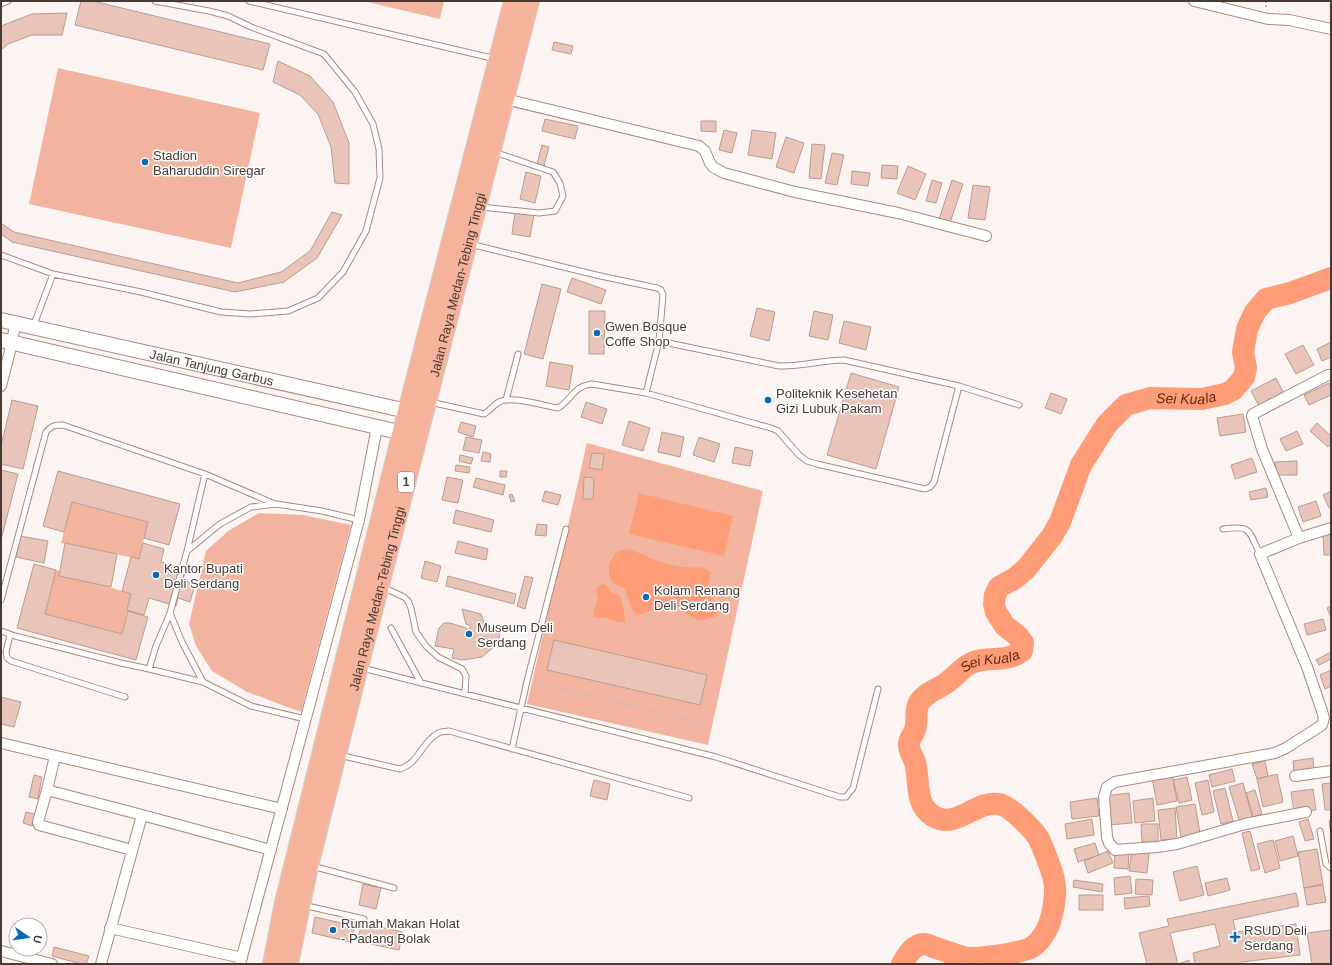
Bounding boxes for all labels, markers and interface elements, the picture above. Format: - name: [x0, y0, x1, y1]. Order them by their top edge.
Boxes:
- place label: Stadion Baharuddin Siregar: [153, 148, 266, 178]
- marker: Stadion Baharuddin Siregar: [140, 157, 150, 167]
- street label: Jalan Raya Medan-Tebing Tinggi: [426, 191, 488, 378]
- place label: Gwen Bosque Coffe Shop: [605, 319, 687, 349]
- marker: Gwen Bosque Coffe Shop: [592, 328, 602, 338]
- street label: Jalan Tanjung Garbus: [148, 346, 276, 388]
- place label: Politeknik Kesehetan Gizi Lubuk Pakam: [776, 386, 897, 416]
- water label: Sei Kuala: [1156, 388, 1218, 407]
- marker: Politeknik Kesehetan Gizi Lubuk Pakam: [763, 395, 773, 405]
- road number: 1: [398, 472, 414, 492]
- street label: Jalan Raya Medan-Tebing Tinggi: [346, 505, 407, 692]
- place label: Kantor Bupati Deli Serdang: [164, 561, 243, 591]
- marker: Kantor Bupati Deli Serdang: [151, 570, 161, 580]
- place label: Kolam Renang Deli Serdang: [654, 583, 740, 613]
- marker: Kolam Renang Deli Serdang: [641, 592, 651, 602]
- place label: Museum Deli Serdang: [477, 620, 553, 650]
- marker: Museum Deli Serdang: [464, 629, 474, 639]
- water label: Sei Kuala: [957, 646, 1022, 675]
- place label: Rumah Makan Holat - Padang Bolak: [341, 916, 460, 946]
- north arrow: [8, 917, 48, 957]
- place label: RSUD Deli Serdang: [1244, 923, 1307, 953]
- marker: Rumah Makan Holat - Padang Bolak: [328, 925, 338, 935]
- marker: RSUD Deli Serdang: [1229, 931, 1241, 943]
- text: U: [31, 934, 44, 945]

